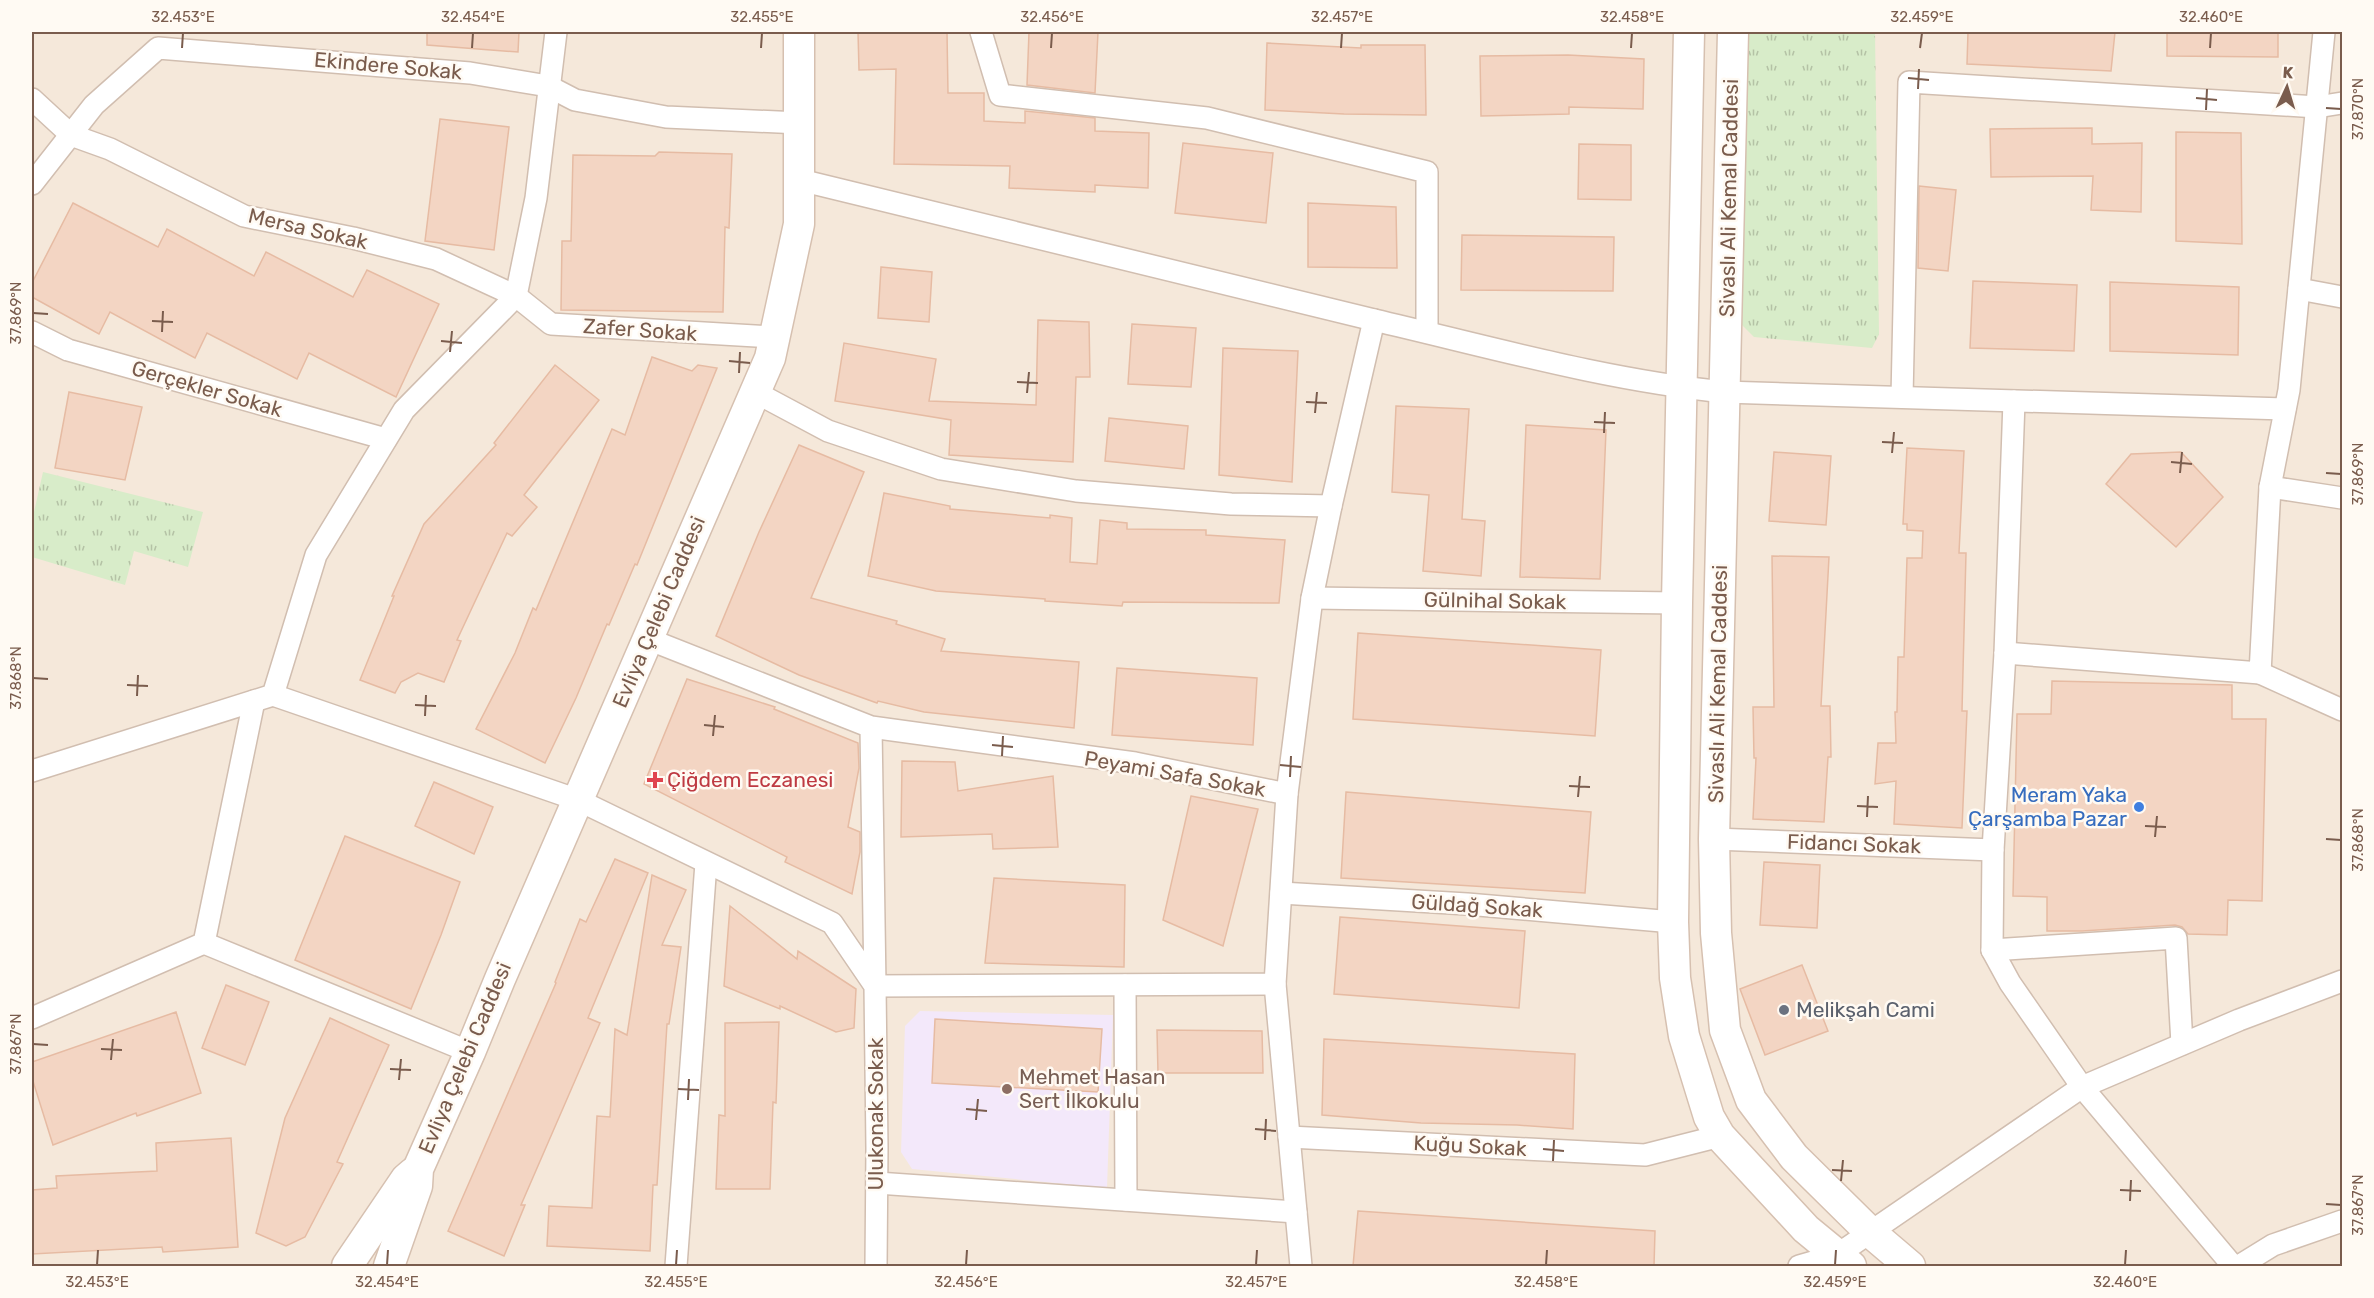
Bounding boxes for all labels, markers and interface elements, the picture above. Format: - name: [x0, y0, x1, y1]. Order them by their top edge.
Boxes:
- text: 32.453°E: [151, 8, 215, 26]
- text: 32.454°E: [441, 8, 505, 26]
- text: 32.455°E: [730, 8, 794, 26]
- text: 32.456°E: [1020, 8, 1084, 26]
- text: 32.457°E: [1311, 8, 1373, 26]
- text: 32.458°E: [1600, 8, 1664, 26]
- text: 32.459°E: [1890, 8, 1954, 26]
- text: 32.460°E: [2179, 8, 2243, 26]
- street label: Ekindere Sokak: [313, 47, 463, 84]
- north arrow: [2257, 57, 2317, 117]
- text: K: [2282, 63, 2294, 82]
- text: 37.870°N: [2349, 78, 2367, 140]
- street label: Sivaslı Ali Kemal Caddesi: [1714, 79, 1743, 317]
- street label: Mersa Sokak: [246, 203, 371, 254]
- text: 37.869°N: [7, 281, 25, 345]
- street label: Zafer Sokak: [582, 313, 698, 346]
- street label: Gerçekler Sokak: [129, 355, 286, 422]
- text: 37.869°N: [2349, 442, 2367, 506]
- street label: Evliya Çelebi Caddesi: [607, 512, 710, 711]
- street label: Sivaslı Ali Kemal Caddesi: [1703, 565, 1732, 803]
- street label: Gülnihal Sokak: [1423, 587, 1567, 614]
- text: 37.868°N: [7, 646, 25, 710]
- street label: Peyami Safa Sokak: [1082, 745, 1268, 802]
- place label: Çiğdem Eczanesi: [667, 767, 833, 792]
- marker: Çiğdem Eczanesi: [648, 773, 662, 787]
- place label: Meram Yaka Çarşamba Pazar: [1968, 782, 2127, 831]
- marker: Meram Yaka Çarşamba Pazar: [2132, 800, 2146, 814]
- text: 37.868°N: [2349, 808, 2367, 872]
- street label: Fidancı Sokak: [1787, 829, 1922, 858]
- street label: Güldağ Sokak: [1410, 888, 1544, 923]
- street label: Evliya Çelebi Caddesi: [413, 958, 516, 1157]
- place label: Melikşah Cami: [1796, 997, 1935, 1022]
- marker: Melikşah Cami: [1777, 1003, 1791, 1017]
- text: 37.867°N: [7, 1013, 25, 1075]
- street label: Ulukonak Sokak: [863, 1037, 888, 1191]
- place label: Mehmet Hasan Sert İlkokulu: [1019, 1064, 1166, 1113]
- marker: Mehmet Hasan Sert İlkokulu: [1000, 1082, 1014, 1096]
- street label: Kuğu Sokak: [1413, 1130, 1527, 1161]
- text: 37.867°N: [2349, 1174, 2367, 1236]
- text: 32.453°E: [65, 1273, 129, 1291]
- text: 32.454°E: [355, 1273, 419, 1291]
- text: 32.455°E: [644, 1273, 708, 1291]
- text: 32.456°E: [934, 1273, 998, 1291]
- text: 32.457°E: [1225, 1273, 1287, 1291]
- text: 32.458°E: [1514, 1273, 1578, 1291]
- text: 32.459°E: [1803, 1273, 1867, 1291]
- text: 32.460°E: [2093, 1273, 2157, 1291]

